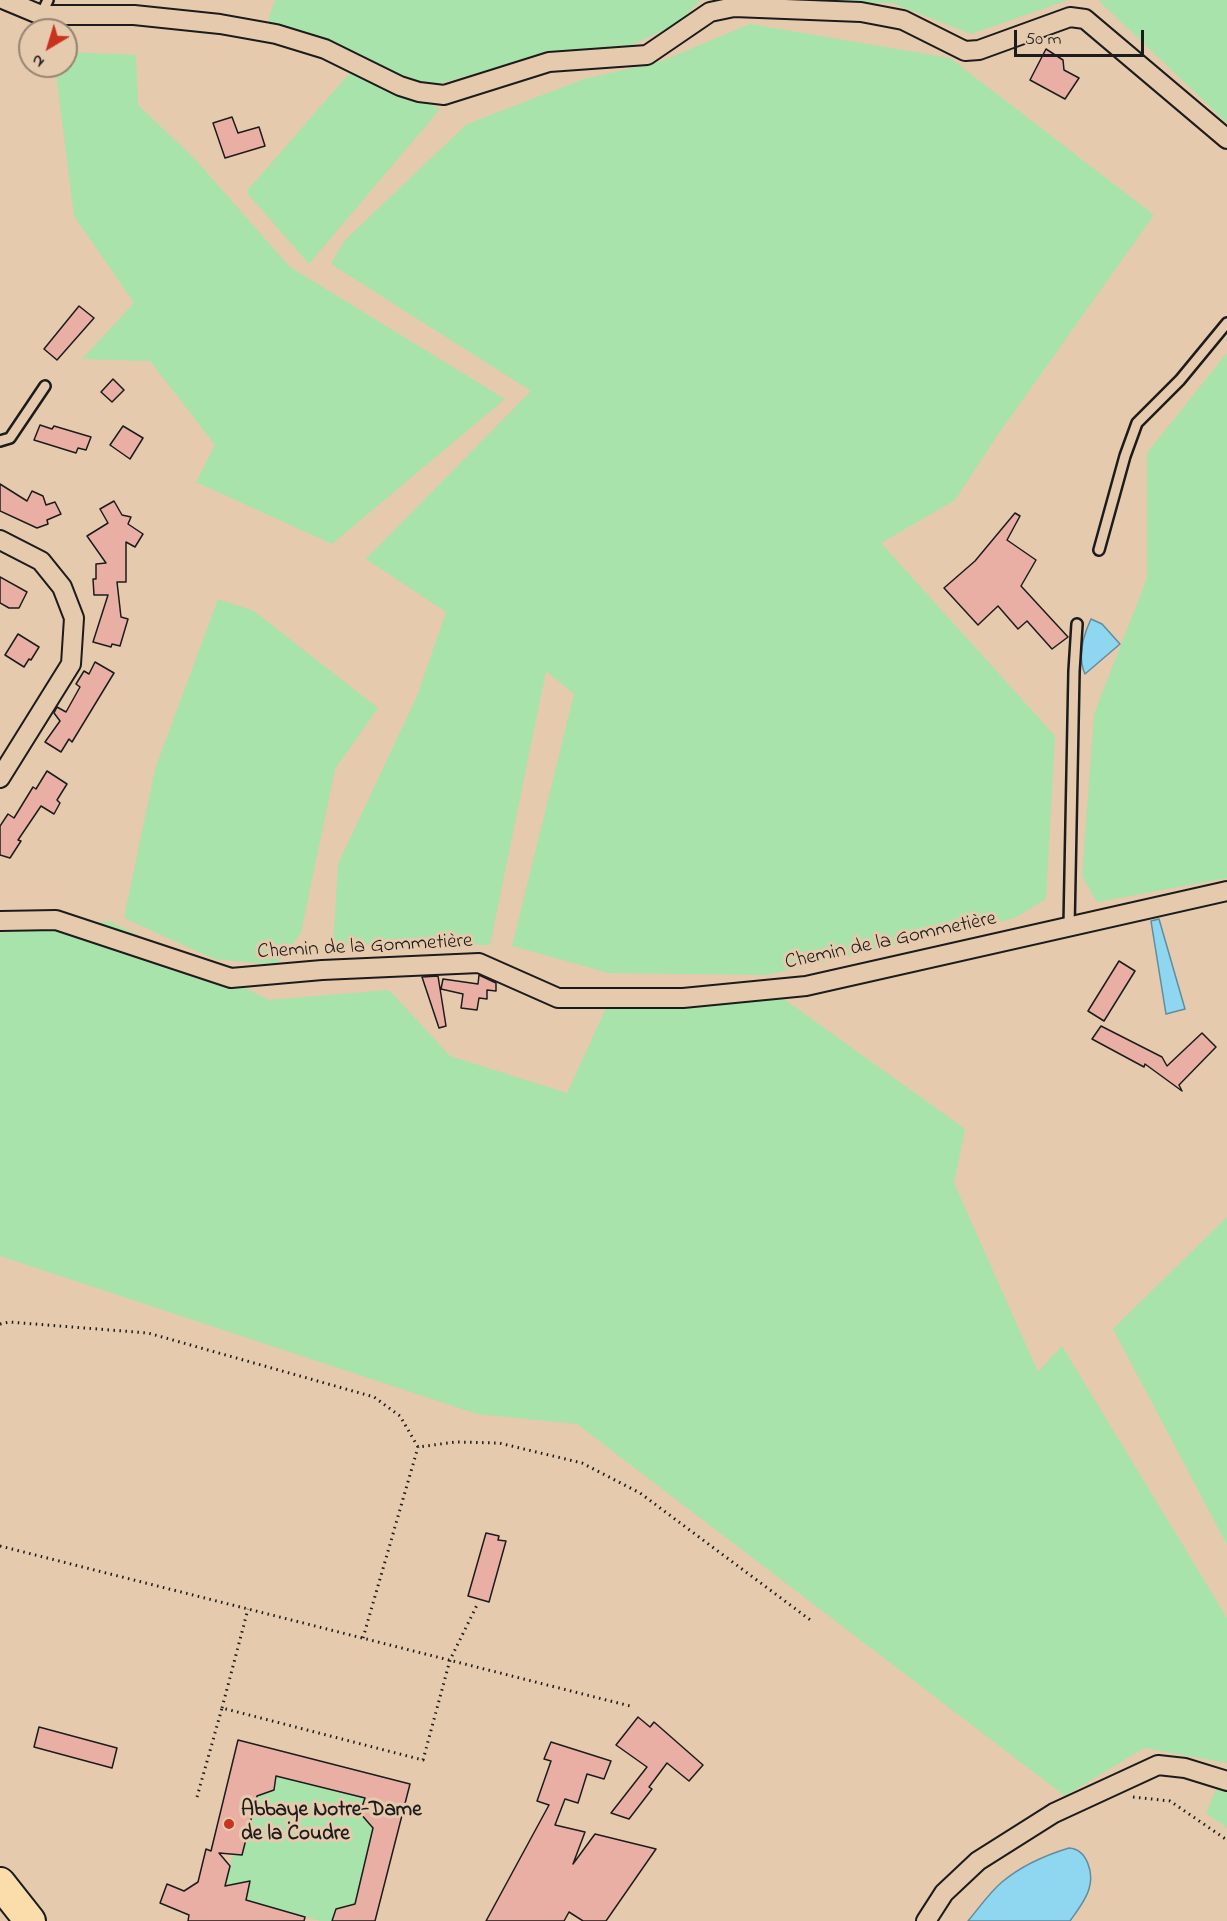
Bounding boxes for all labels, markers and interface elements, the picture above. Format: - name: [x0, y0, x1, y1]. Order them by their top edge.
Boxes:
- north arrow: [18, 18, 78, 78]
- scale bar: [1017, 18, 1148, 56]
- text: 50 m: [1025, 27, 1062, 53]
- text: N: [27, 48, 50, 73]
- street label: Chemin de la Gommetière: [783, 907, 999, 977]
- street label: Chemin de la Gommetière: [257, 930, 473, 966]
- place label: Abbaye Notre-Dame de la Coudre: [241, 1799, 422, 1849]
- marker: Abbaye Notre-Dame de la Coudre: [222, 1817, 236, 1831]

